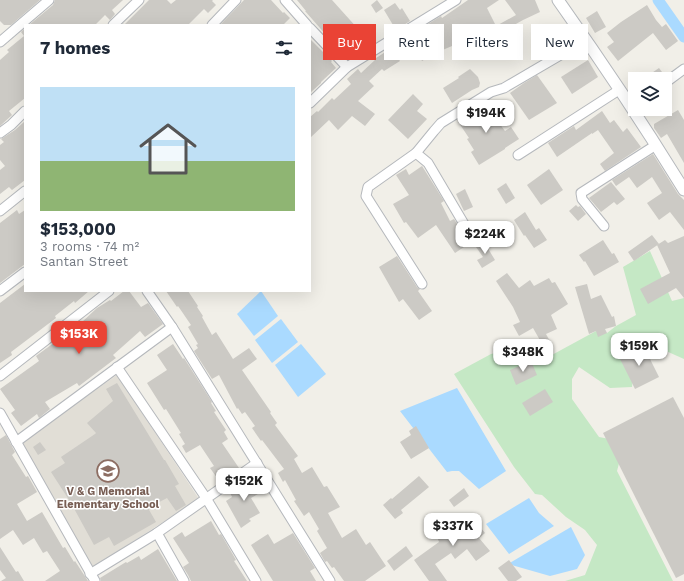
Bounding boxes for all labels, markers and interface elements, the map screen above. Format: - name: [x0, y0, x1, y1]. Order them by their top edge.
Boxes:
- chip: Buy: [323, 24, 376, 60]
- chip: Rent: [384, 24, 444, 60]
- chip: Filters: [452, 24, 523, 60]
- chip: New: [531, 24, 588, 60]
- icon: filters: [273, 37, 295, 59]
- text: 7 homes: [40, 38, 110, 58]
- map controls: [628, 72, 672, 116]
- button: layers: [628, 72, 672, 116]
- pin: $194K: [458, 100, 514, 134]
- text: $194K: [466, 105, 506, 120]
- icon: home: [132, 113, 204, 185]
- text: $153,000: [40, 219, 116, 239]
- pin: $224K: [457, 221, 513, 255]
- text: $224K: [464, 226, 506, 241]
- text: 3 rooms · 74 m²: [40, 239, 139, 254]
- text: Santan Street: [40, 254, 128, 269]
- pin: $153K: [51, 321, 107, 355]
- text: $153K: [60, 326, 98, 341]
- pin: $159K: [611, 333, 667, 367]
- text: $159K: [620, 338, 658, 353]
- pin: $348K: [495, 339, 551, 373]
- text: $348K: [502, 344, 544, 359]
- school or university icon: V & G Memorial Elementary School: [95, 458, 121, 484]
- pin: $152K: [216, 468, 272, 502]
- text: $152K: [225, 473, 263, 488]
- place label: V & G Memorial Elementary School: [57, 485, 160, 511]
- pin: $337K: [425, 513, 481, 547]
- text: $337K: [433, 518, 473, 533]

